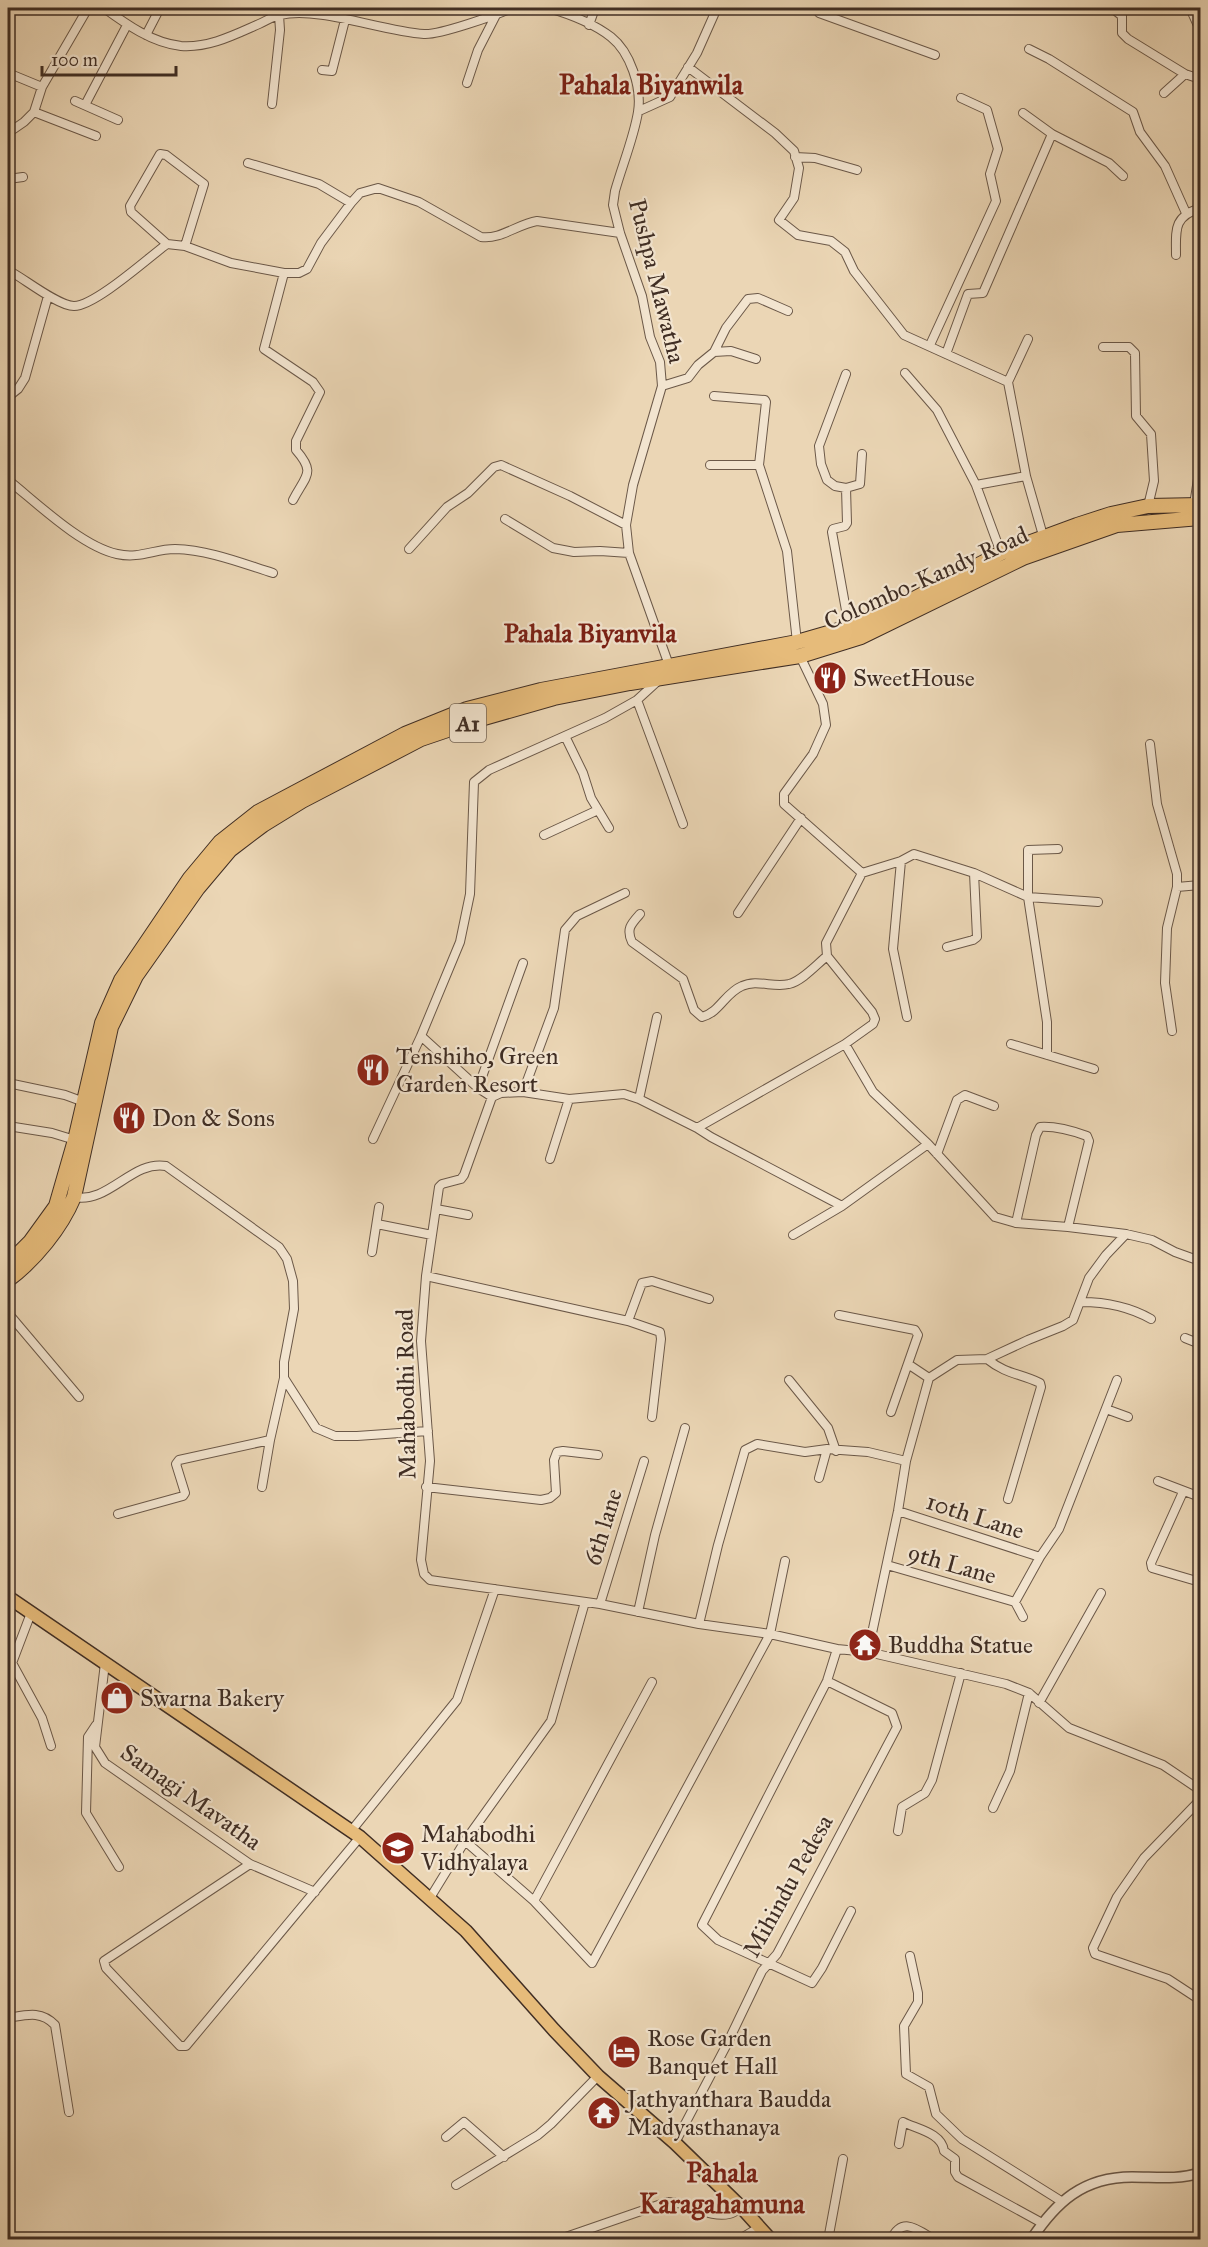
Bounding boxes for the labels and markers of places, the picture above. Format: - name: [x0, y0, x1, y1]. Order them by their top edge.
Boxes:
- restaurant icon: SweetHouse: [812, 660, 848, 696]
- place label: SweetHouse: [853, 663, 975, 693]
- place label: Tenshiho, Green Garden Resort: [396, 1041, 558, 1099]
- restaurant icon: Tenshiho, Green Garden Resort: [355, 1052, 391, 1088]
- restaurant icon: Don & Sons: [111, 1100, 147, 1136]
- place label: Don & Sons: [152, 1103, 275, 1133]
- temple icon: Buddha Statue: [847, 1627, 883, 1663]
- place label: Buddha Statue: [888, 1630, 1033, 1660]
- shop icon: Swarna Bakery: [99, 1680, 135, 1716]
- place label: Swarna Bakery: [140, 1683, 285, 1713]
- place label: Mahabodhi Vidhyalaya: [420, 1819, 536, 1877]
- school or university icon: Mahabodhi Vidhyalaya: [380, 1830, 416, 1866]
- place label: Rose Garden Banquet Hall: [647, 2023, 778, 2081]
- hotel icon: Rose Garden Banquet Hall: [606, 2034, 642, 2070]
- place label: Jathyanthara Baudda Madyasthanaya: [624, 2084, 832, 2142]
- temple icon: Jathyanthara Baudda Madyasthanaya: [586, 2095, 622, 2131]

